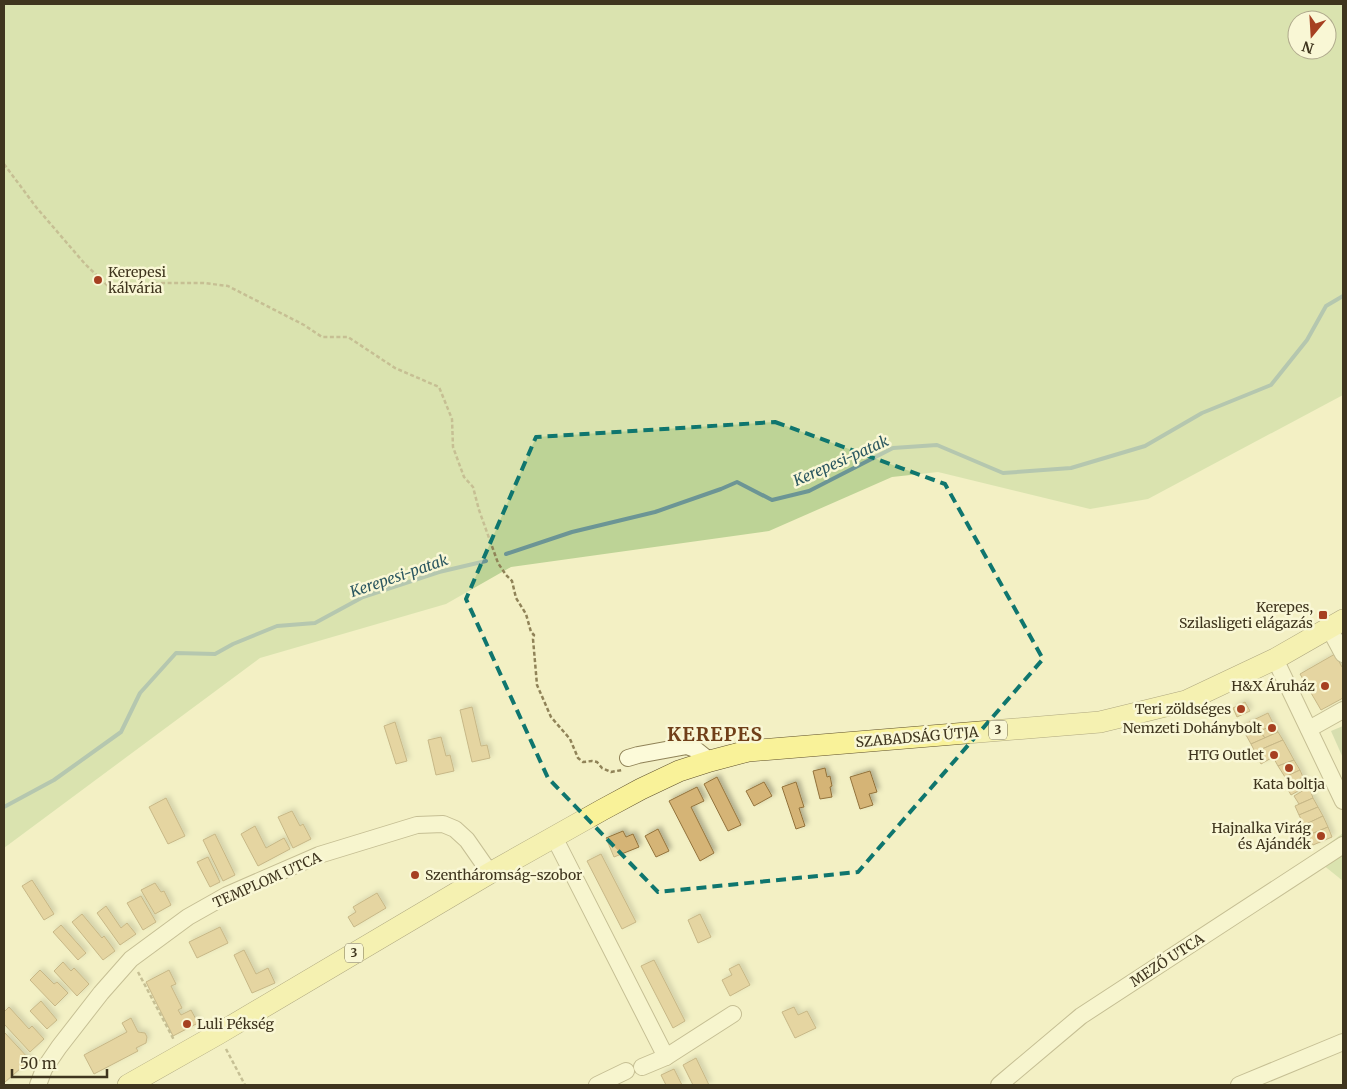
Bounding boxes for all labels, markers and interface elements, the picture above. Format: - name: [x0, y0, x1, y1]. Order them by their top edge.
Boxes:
- north arrow: [1287, 10, 1337, 60]
- text: N: [1300, 37, 1316, 58]
- place label: Kerepesi kálvária: [108, 263, 166, 297]
- marker: Kerepesi kálvária: [92, 274, 104, 286]
- water label: Kerepesi-patak: [789, 431, 892, 490]
- water label: Kerepesi-patak: [346, 550, 451, 601]
- place label: Kerepes, Szilasligeti elágazás: [1179, 598, 1313, 632]
- marker: Kerepes, Szilasligeti elágazás: [1317, 609, 1329, 621]
- place label: H&X Áruház: [1231, 677, 1315, 695]
- marker: H&X Áruház: [1319, 680, 1331, 692]
- place label: Teri zöldséges: [1135, 700, 1231, 718]
- marker: Teri zöldséges: [1235, 703, 1247, 715]
- place label: Nemzeti Dohánybolt: [1123, 719, 1263, 737]
- road number: 3: [989, 720, 1007, 740]
- district label: KEREPES: [667, 722, 763, 746]
- marker: Nemzeti Dohánybolt: [1266, 722, 1278, 734]
- street label: SZABADSÁG ÚTJA: [855, 723, 979, 751]
- place label: HTG Outlet: [1188, 746, 1265, 764]
- marker: HTG Outlet: [1268, 749, 1280, 761]
- marker: Kata boltja: [1283, 762, 1295, 774]
- place label: Kata boltja: [1253, 775, 1325, 793]
- place label: Hajnalka Virág és Ajándék: [1212, 819, 1312, 853]
- marker: Hajnalka Virág és Ajándék: [1315, 830, 1327, 842]
- street label: TEMPLOM UTCA: [210, 848, 324, 912]
- place label: Szentháromság-szobor: [425, 866, 582, 884]
- marker: Szentháromság-szobor: [409, 869, 421, 881]
- street label: MEZŐ UTCA: [1127, 929, 1208, 991]
- road number: 3: [345, 944, 363, 962]
- place label: Luli Pékség: [197, 1015, 275, 1033]
- marker: Luli Pékség: [181, 1018, 193, 1030]
- scale bar: [12, 1046, 108, 1078]
- text: 50 m: [20, 1054, 57, 1073]

